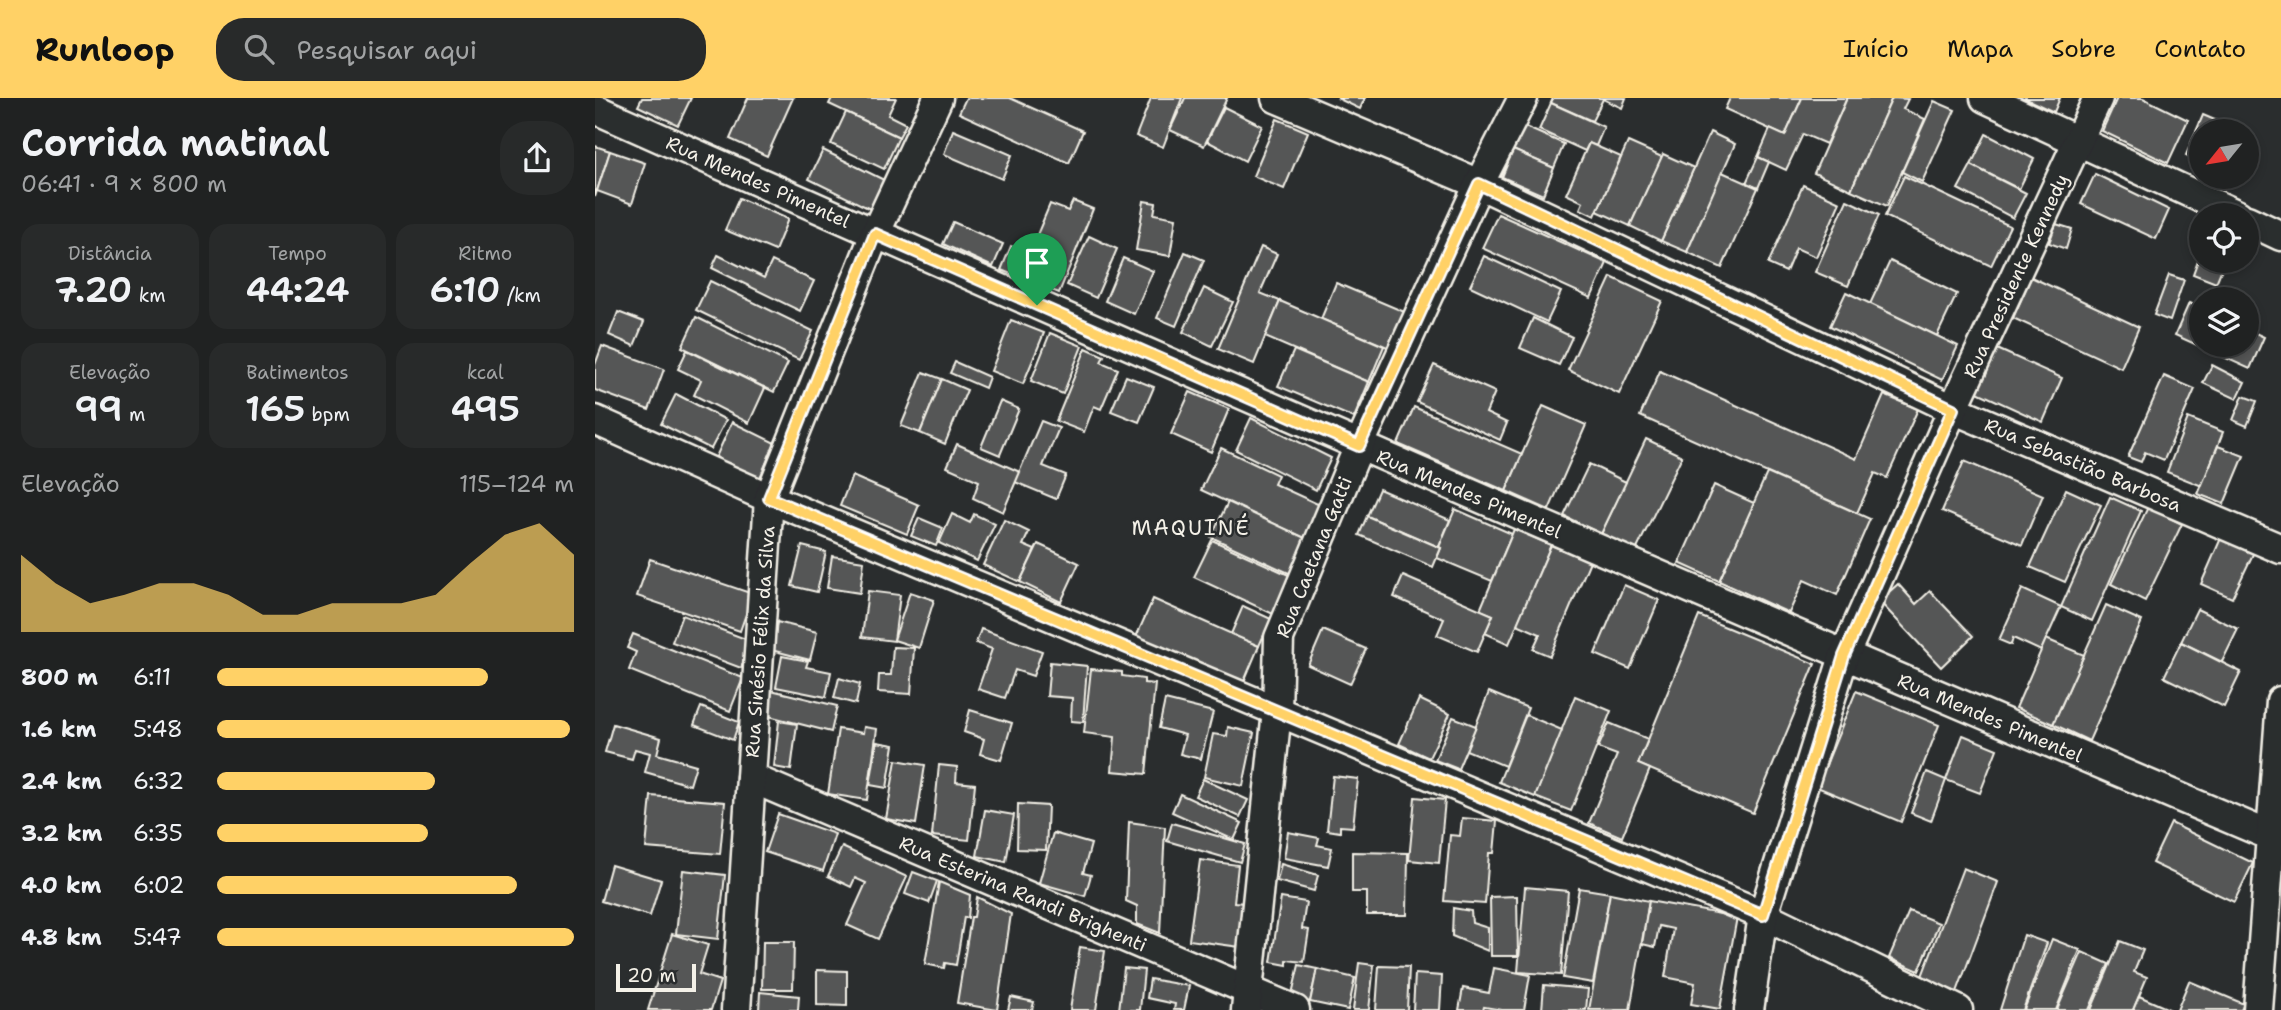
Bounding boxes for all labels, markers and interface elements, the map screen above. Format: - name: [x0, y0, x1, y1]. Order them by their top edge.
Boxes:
- search box: [216, 18, 706, 81]
- text: Runloop: [35, 27, 174, 72]
- icon: search: [240, 30, 278, 68]
- text: Pesquisar aqui: [296, 32, 477, 67]
- text: Início: [1843, 33, 1909, 65]
- text: Mapa: [1947, 33, 2013, 65]
- text: Sobre: [2051, 33, 2116, 65]
- text: Contato: [2154, 33, 2246, 65]
- text: Corrida matinal: [21, 117, 330, 168]
- north arrow: [2189, 119, 2259, 189]
- map controls: [2189, 119, 2259, 357]
- button: share: [500, 121, 574, 195]
- street label: Rua Mendes Pimentel: [662, 130, 854, 234]
- text: 06:41 · 9 × 800 m: [21, 169, 227, 199]
- street label: Rua Presidente Kennedy: [1958, 170, 2074, 382]
- button: locate: [2189, 203, 2259, 273]
- pin: [1007, 233, 1067, 305]
- text: Distância: [68, 241, 152, 266]
- text: Tempo: [268, 241, 327, 266]
- text: Ritmo: [458, 241, 512, 266]
- icon: arrive: [1018, 244, 1056, 282]
- text: 7.20: [54, 266, 132, 313]
- text: 44:24: [245, 266, 350, 313]
- text: 6:10: [429, 266, 501, 313]
- text: km: [132, 283, 166, 308]
- text: /km: [501, 283, 541, 308]
- button: layers: [2189, 287, 2259, 357]
- text: Elevação: [69, 360, 151, 385]
- text: Batimentos: [246, 360, 349, 385]
- text: kcal: [467, 360, 504, 385]
- text: 99: [74, 385, 123, 432]
- text: 165: [245, 385, 305, 432]
- text: 495: [450, 385, 520, 432]
- text: m: [123, 402, 145, 427]
- text: bpm: [305, 402, 350, 427]
- street label: Rua Sebastião Barbosa: [1981, 412, 2185, 518]
- street label: Rua Mendes Pimentel: [1373, 444, 1566, 544]
- text: Elevação: [21, 469, 120, 499]
- text: 115–124 m: [459, 469, 574, 499]
- street label: Rua Caetana Gatti: [1270, 473, 1358, 641]
- district label: MAQUINÉ: [1131, 513, 1251, 542]
- street label: Rua Sinésio Félix da Silva: [739, 525, 781, 759]
- text: 800 m: [21, 662, 98, 692]
- text: 6:11: [133, 662, 171, 692]
- street label: Rua Mendes Pimentel: [1894, 668, 2087, 768]
- text: 1.6 km: [21, 714, 96, 744]
- text: 5:48: [133, 714, 183, 744]
- text: 2.4 km: [21, 766, 102, 796]
- text: 6:32: [133, 766, 184, 796]
- text: 3.2 km: [21, 818, 103, 848]
- text: 6:35: [133, 818, 183, 848]
- street label: Rua Esterina Randi Brighenti: [895, 830, 1151, 958]
- text: 4.0 km: [21, 870, 102, 900]
- text: 6:02: [133, 870, 185, 900]
- text: 4.8 km: [21, 922, 102, 952]
- text: 5:47: [133, 922, 182, 952]
- scale bar: [616, 961, 697, 993]
- text: 20 m: [627, 963, 676, 988]

